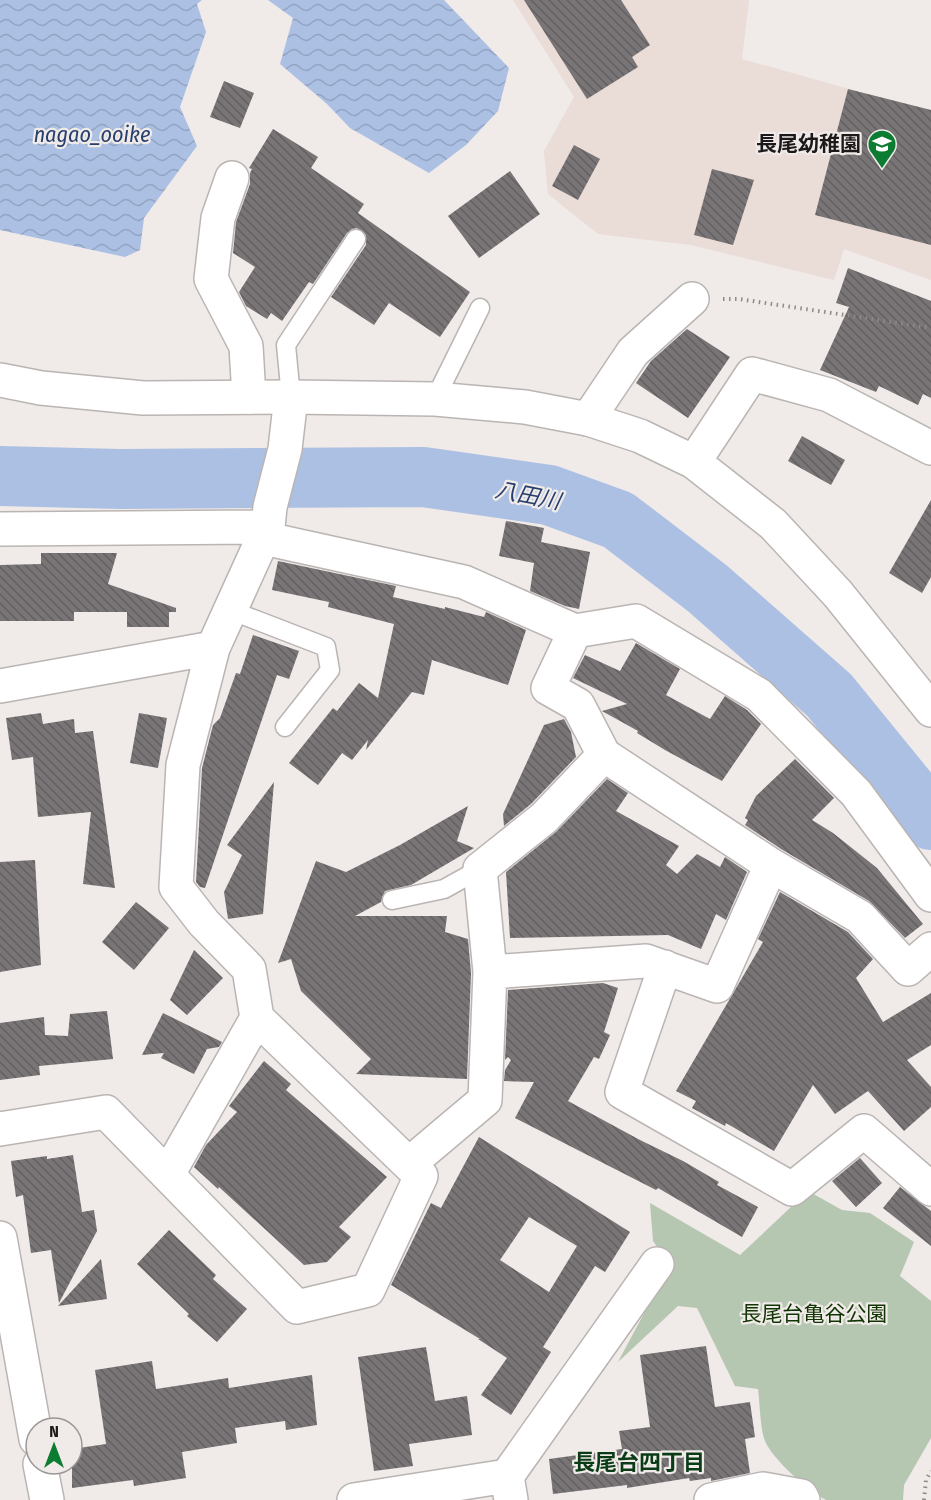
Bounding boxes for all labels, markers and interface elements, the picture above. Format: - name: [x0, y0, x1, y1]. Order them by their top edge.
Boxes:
- water label: nagao_ooike: [34, 121, 150, 148]
- school or university icon: 長尾幼稚園: [866, 128, 898, 170]
- place label: 長尾幼稚園: [756, 131, 861, 157]
- water label: 八田川: [493, 476, 565, 515]
- park label: 長尾台亀谷公園: [741, 1301, 888, 1327]
- north arrow: [24, 1416, 84, 1476]
- text: N: [49, 1422, 59, 1441]
- district label: 長尾台四丁目: [573, 1449, 705, 1476]

